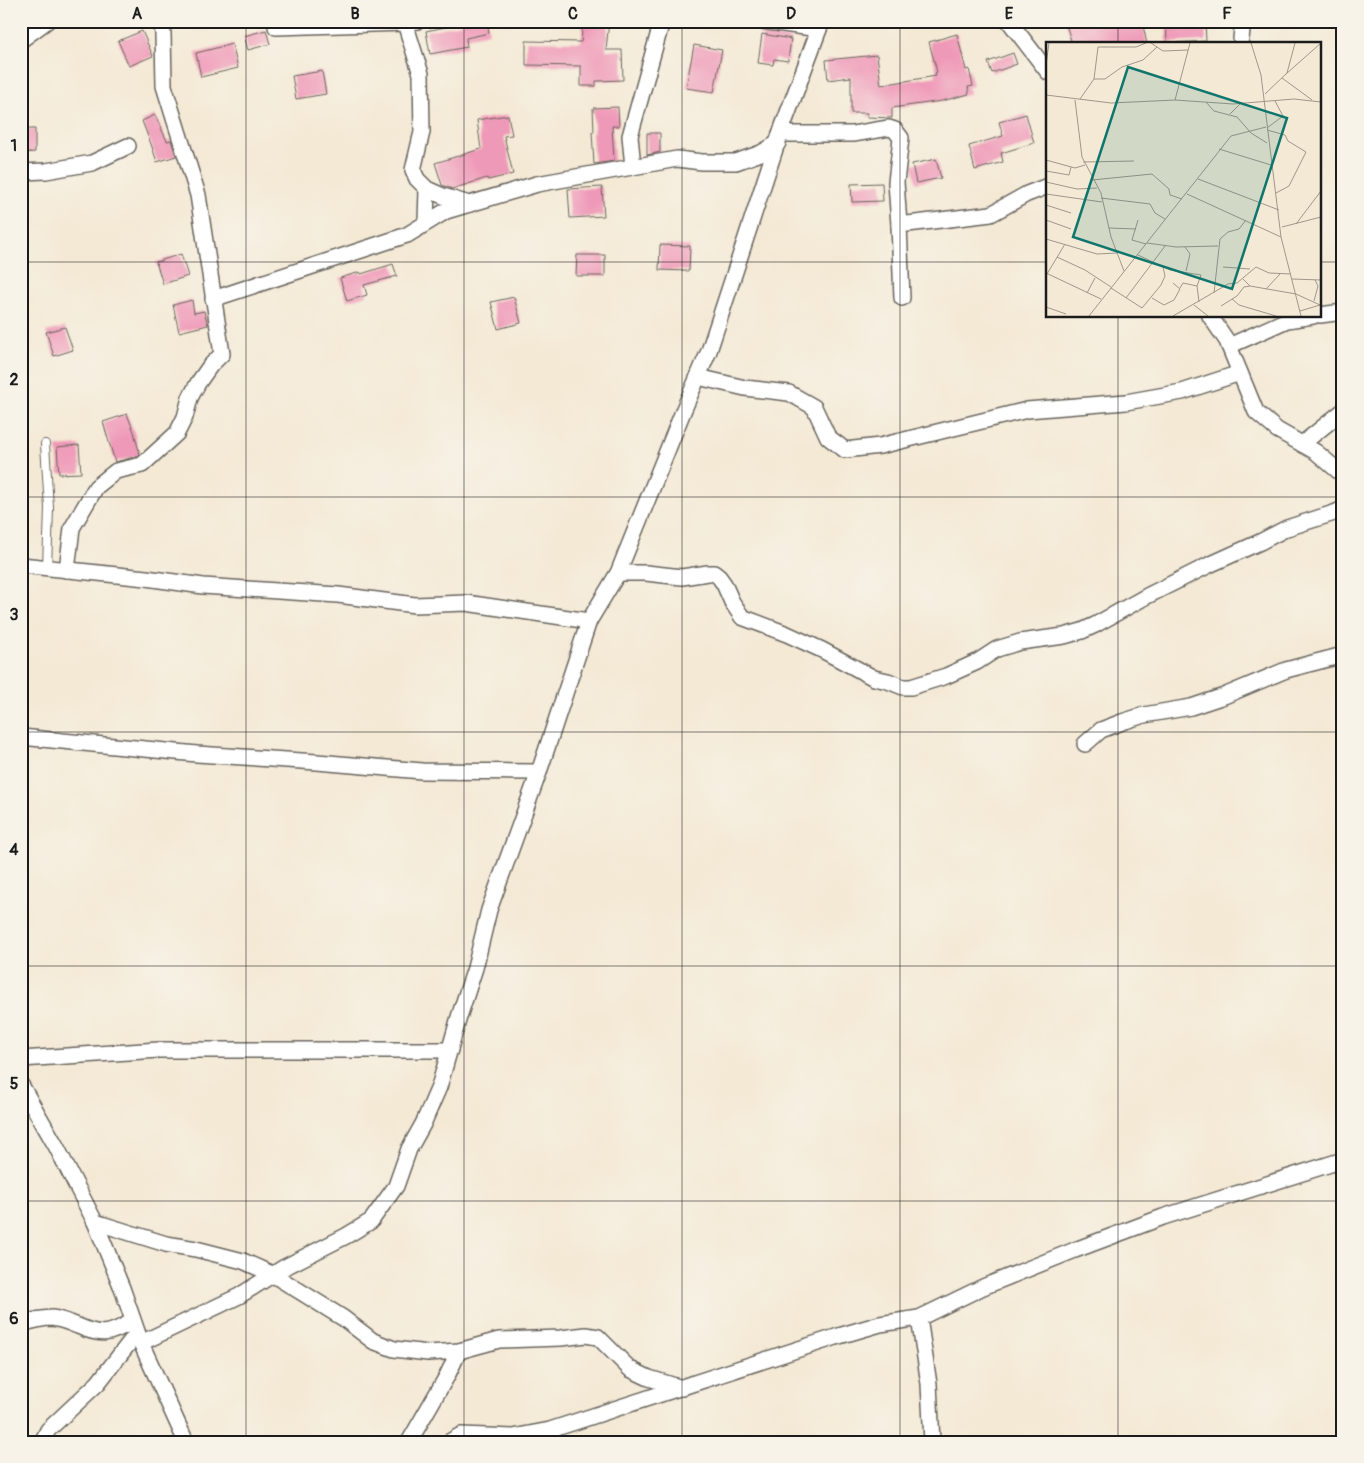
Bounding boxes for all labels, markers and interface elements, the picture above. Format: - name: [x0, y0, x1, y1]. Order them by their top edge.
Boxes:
- text: A: [132, 4, 143, 24]
- text: B: [350, 4, 360, 24]
- text: C: [568, 4, 578, 24]
- text: D: [786, 4, 796, 24]
- text: E: [1005, 4, 1014, 24]
- text: F: [1222, 4, 1232, 24]
- inset map: [1046, 42, 1322, 318]
- text: 1: [11, 136, 17, 156]
- text: 2: [10, 370, 19, 390]
- text: 3: [10, 605, 19, 625]
- text: 4: [9, 840, 19, 860]
- text: 5: [10, 1074, 19, 1094]
- text: 6: [9, 1309, 19, 1329]

